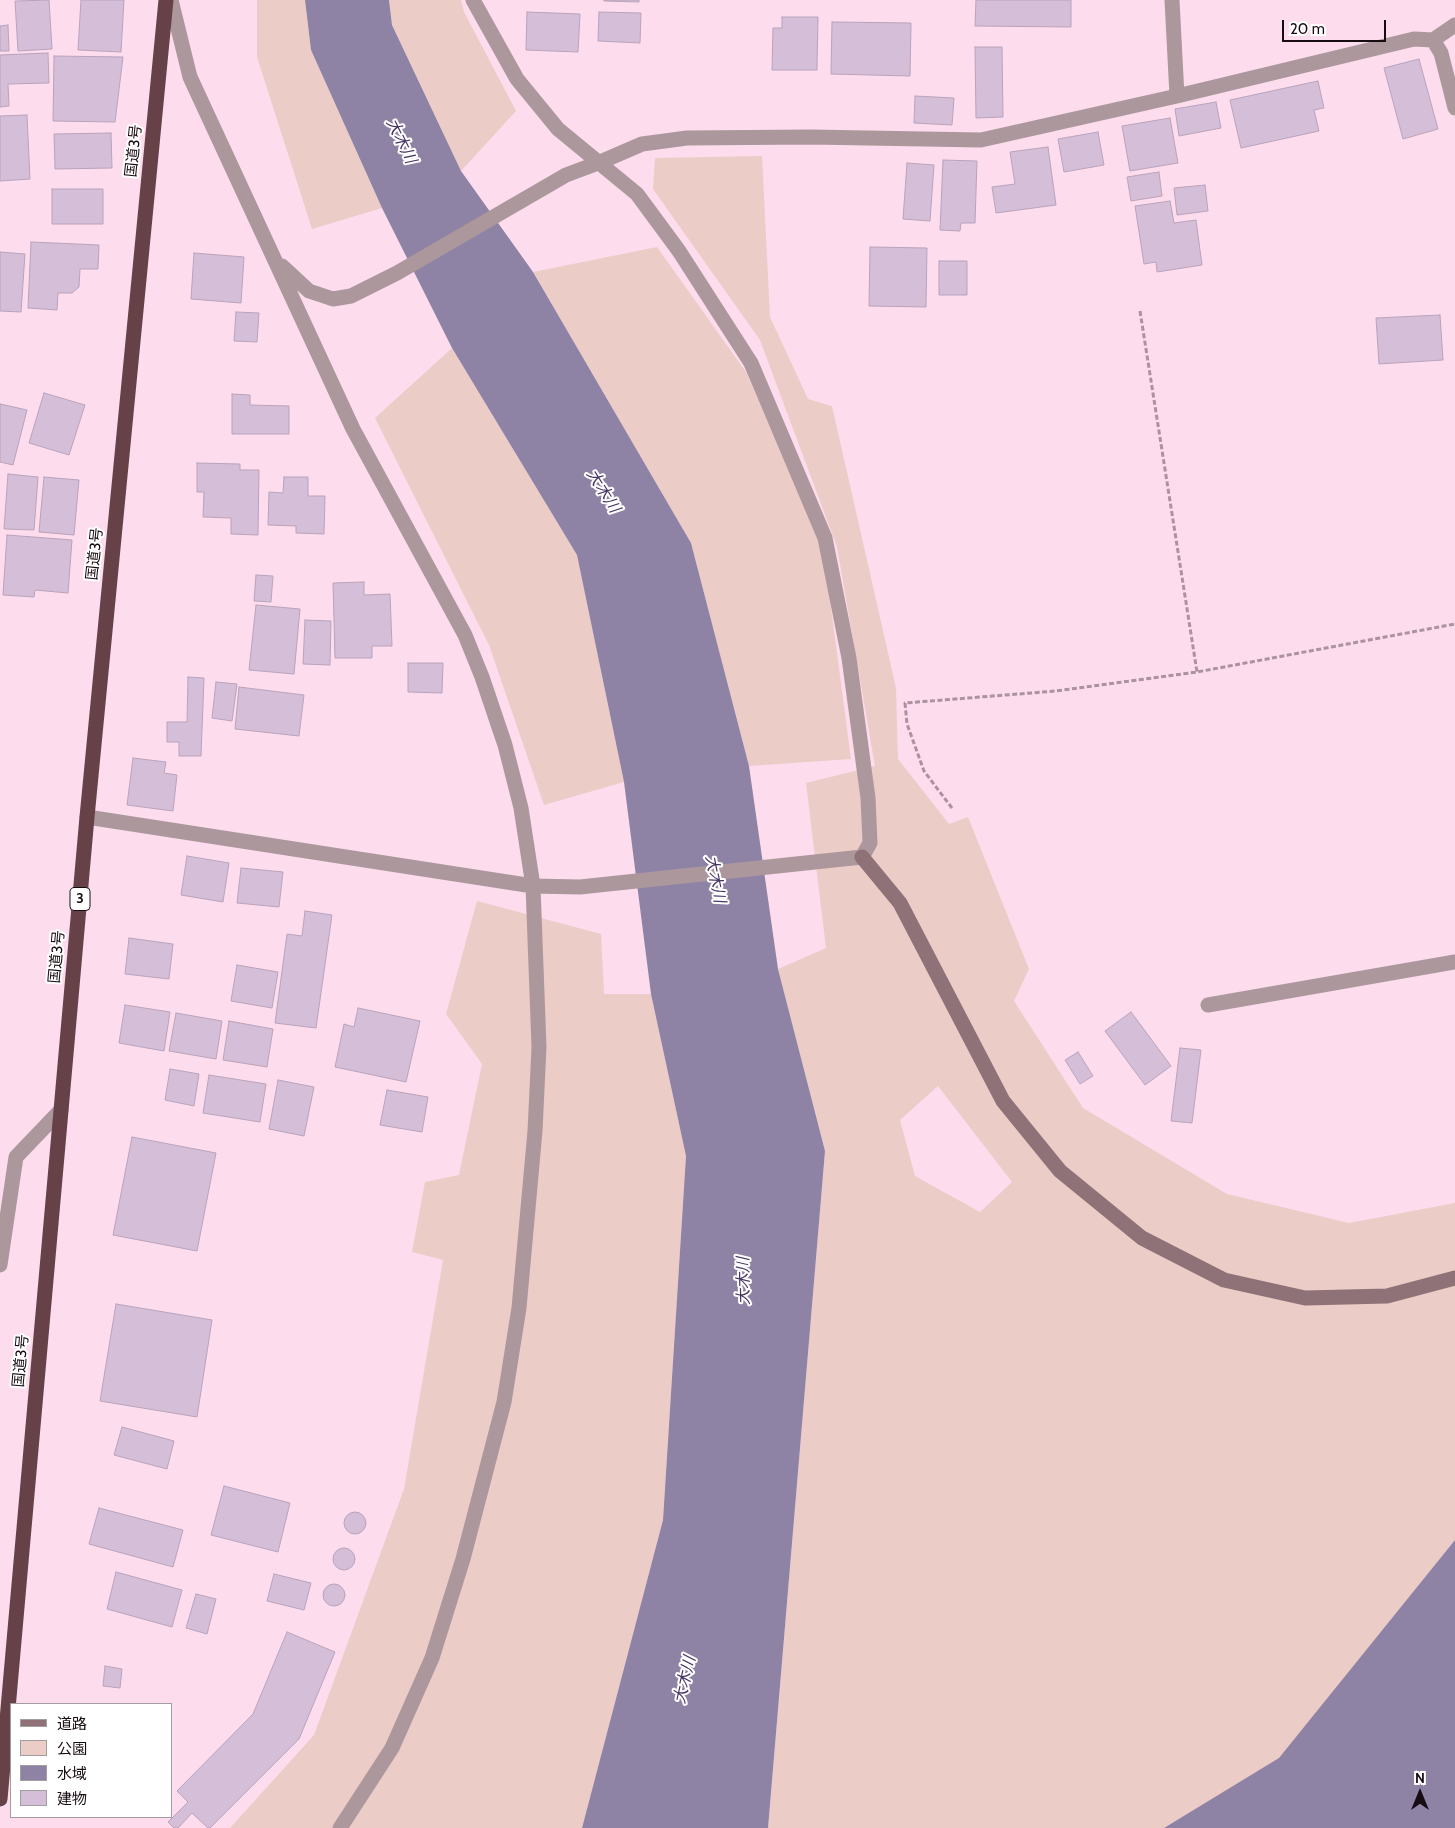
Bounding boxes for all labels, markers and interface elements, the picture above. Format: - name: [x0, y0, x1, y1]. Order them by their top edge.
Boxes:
- scale bar: [1285, 10, 1389, 42]
- text: 20 m: [1290, 20, 1325, 38]
- water label: 大木川: [382, 115, 420, 167]
- street label: 国道3号: [122, 124, 146, 178]
- water label: 大木川: [582, 466, 624, 516]
- street label: 国道3号: [83, 527, 107, 581]
- water label: 大木川: [701, 854, 729, 904]
- road number: 3: [70, 888, 90, 911]
- street label: 国道3号: [46, 930, 68, 984]
- water label: 大木川: [734, 1257, 754, 1305]
- street label: 国道3号: [10, 1334, 32, 1388]
- water label: 大木川: [670, 1654, 700, 1706]
- legend: [10, 1703, 172, 1818]
- text: 道路: [57, 1715, 87, 1733]
- text: 公園: [57, 1740, 87, 1758]
- text: 水域: [57, 1765, 87, 1783]
- north arrow: [1395, 1768, 1445, 1818]
- text: N: [1415, 1769, 1425, 1787]
- text: 建物: [57, 1790, 87, 1808]

